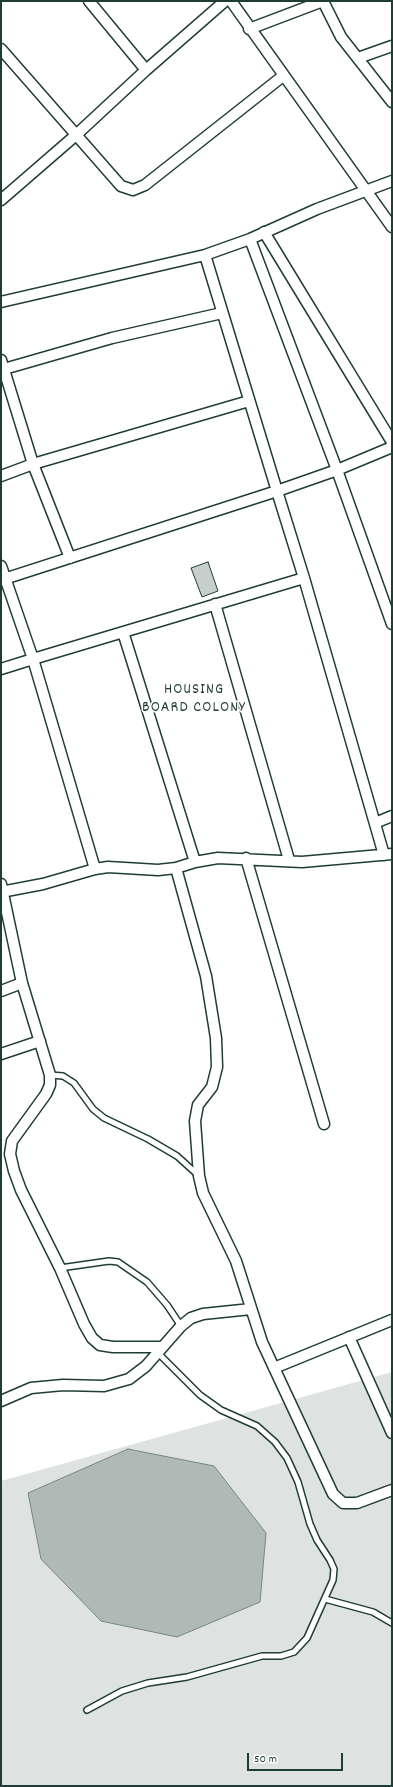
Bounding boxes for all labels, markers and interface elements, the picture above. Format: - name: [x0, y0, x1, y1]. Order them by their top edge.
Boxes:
- district label: HOUSING BOARD COLONY: [142, 681, 246, 719]
- scale bar: [249, 1745, 345, 1771]
- text: 50 m: [254, 1751, 277, 1768]

